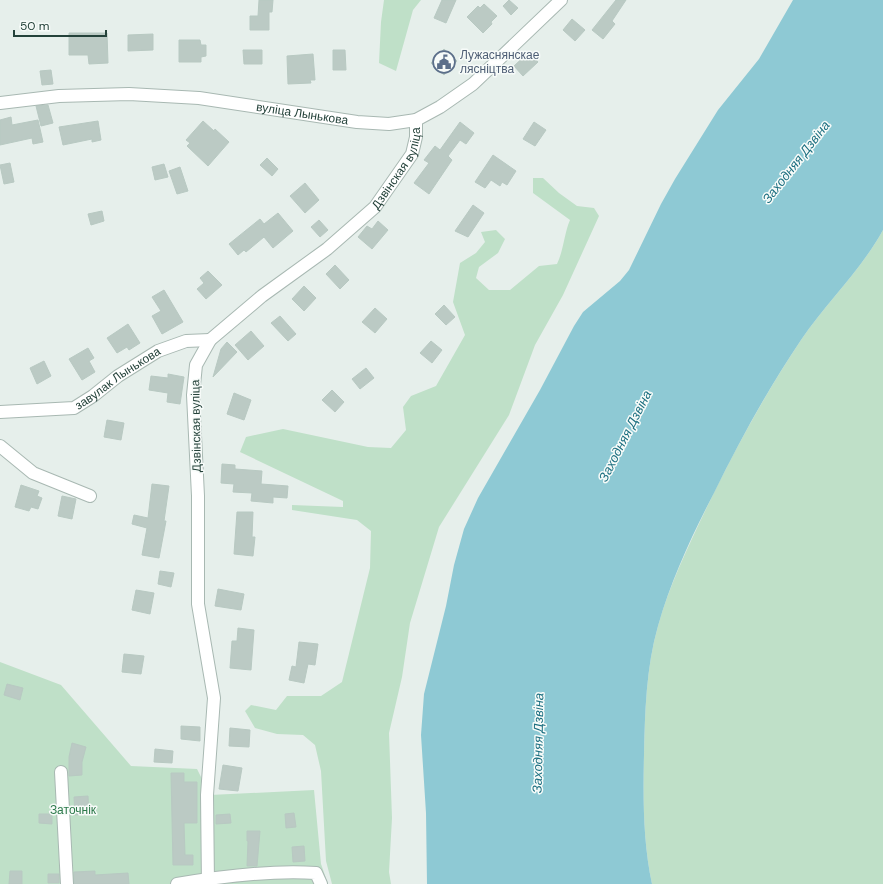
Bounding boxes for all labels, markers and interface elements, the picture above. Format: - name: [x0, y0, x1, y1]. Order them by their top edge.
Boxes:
- scale bar: [14, 12, 106, 38]
- text: 50 m: [20, 18, 49, 34]
- place label: Лужаснянскае лясніцтва: [460, 47, 540, 77]
- public building icon: Лужаснянскае лясніцтва: [431, 49, 457, 75]
- street label: вуліца Лынькова: [255, 99, 350, 129]
- water label: Заходняя Дзвіна: [758, 117, 834, 207]
- street label: Дзвінская вуліца: [368, 127, 424, 212]
- street label: завулак Лынькова: [72, 343, 164, 413]
- street label: Дзвінская вуліца: [187, 379, 205, 472]
- water label: Заходняя Дзвіна: [595, 387, 655, 485]
- water label: Заходняя Дзвіна: [529, 693, 547, 793]
- park label: Заточнік: [50, 802, 97, 818]

